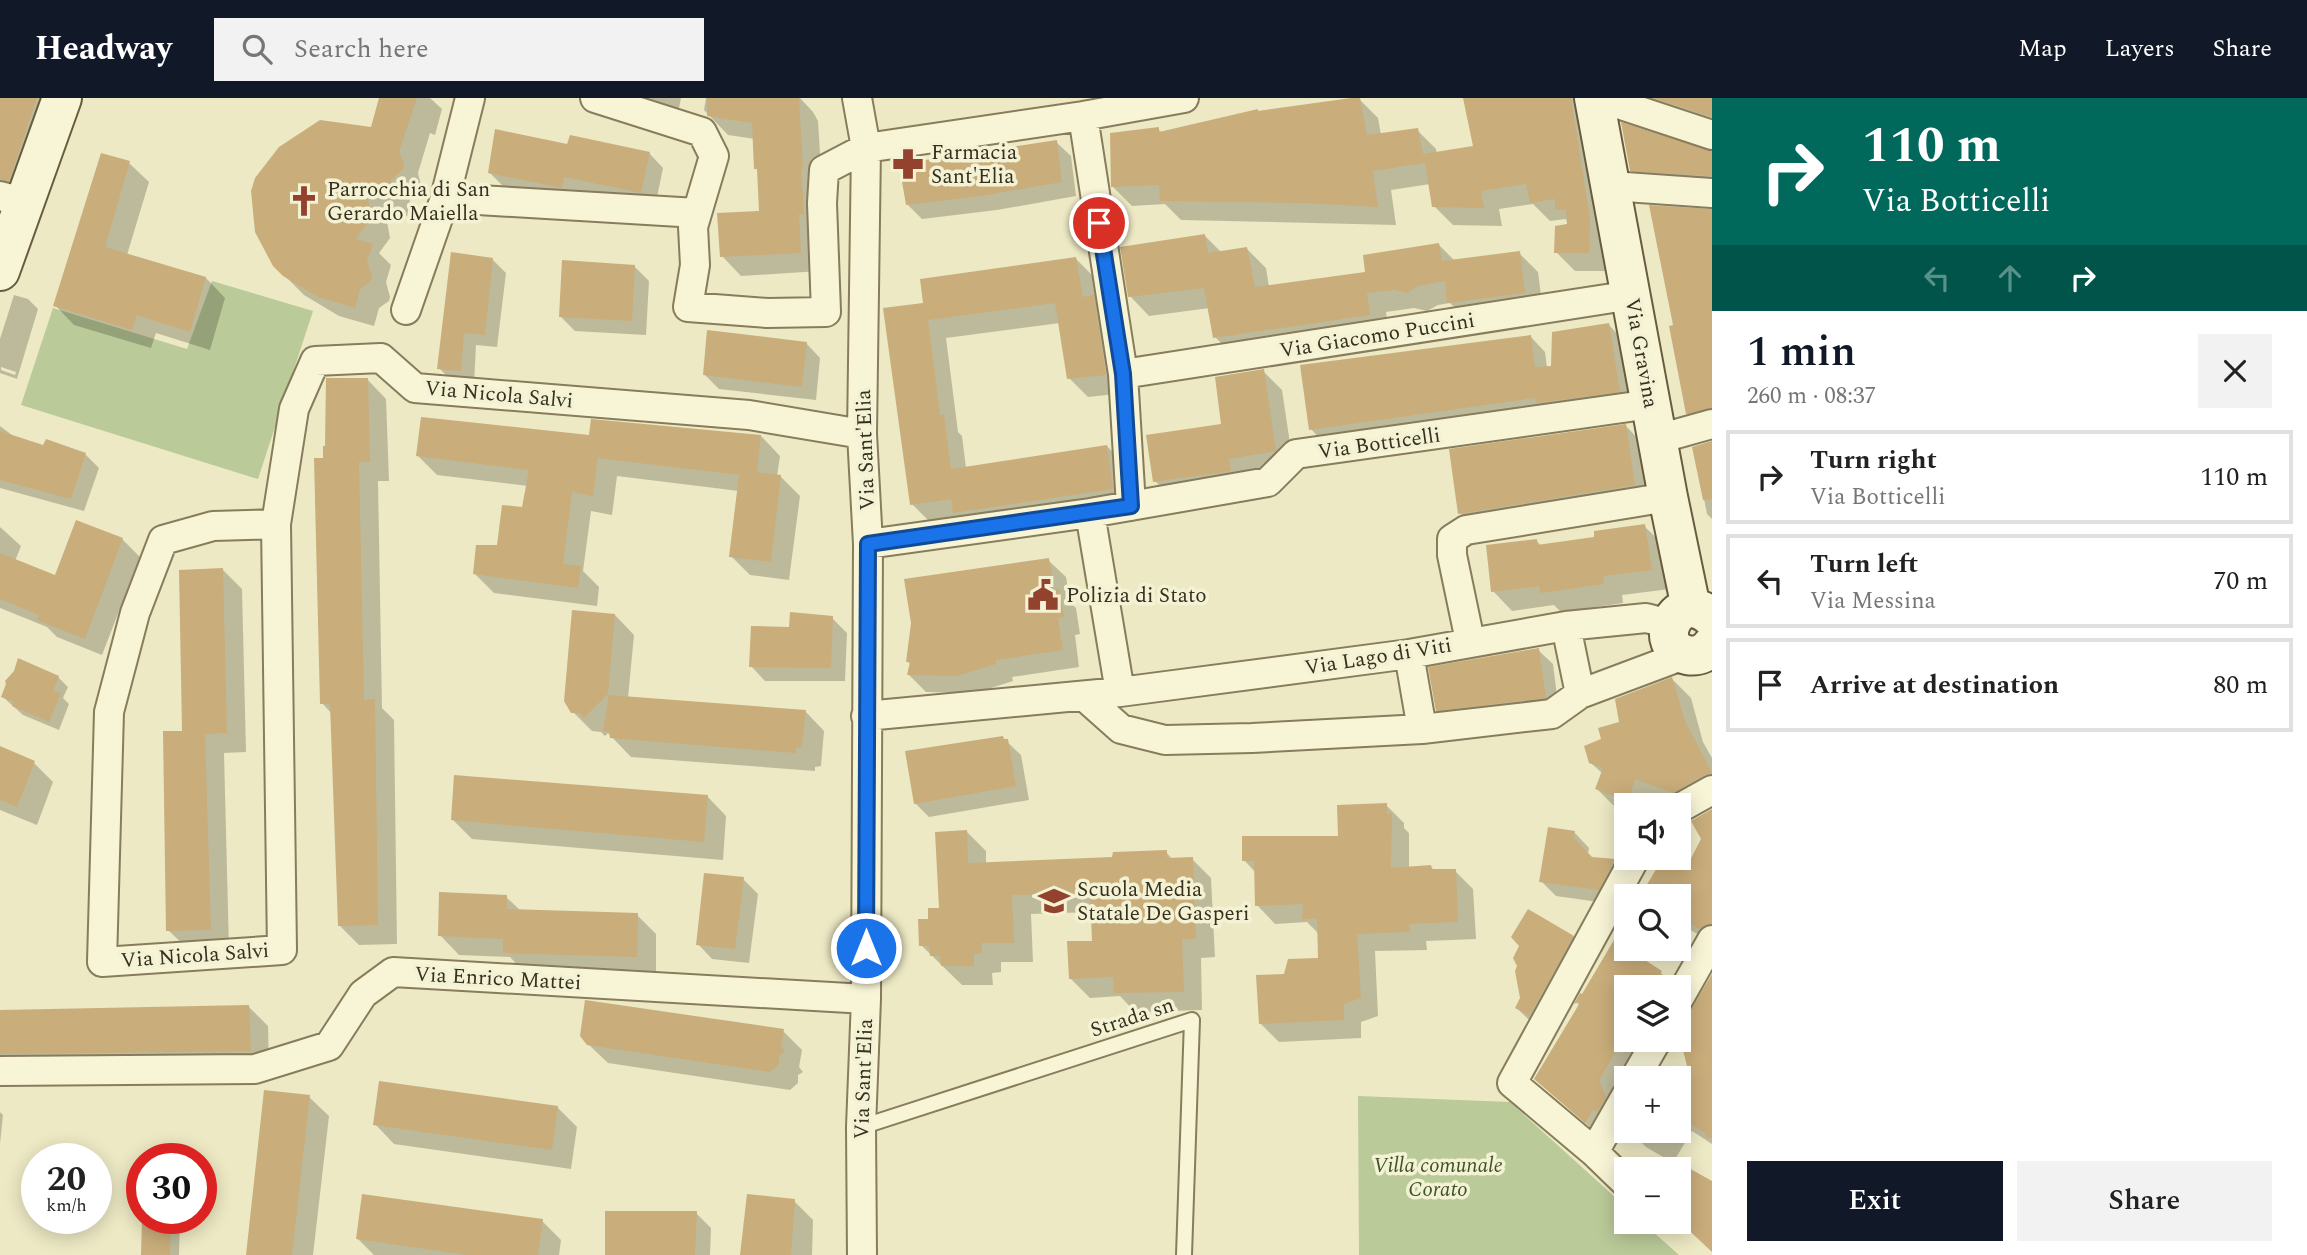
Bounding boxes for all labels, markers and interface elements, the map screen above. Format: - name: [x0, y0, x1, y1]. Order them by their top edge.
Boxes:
- search box: [214, 18, 704, 81]
- text: Headway: [35, 24, 172, 74]
- text: Search here: [294, 29, 429, 69]
- icon: search: [238, 30, 276, 68]
- text: Map: [2018, 31, 2067, 67]
- text: Layers: [2105, 31, 2175, 67]
- text: Share: [2213, 31, 2272, 67]
- text: 110 m: [1862, 109, 2001, 184]
- icon: right: [1747, 126, 1838, 217]
- place label: Farmacia Sant'Elia: [931, 137, 1018, 193]
- pharmacy icon: Farmacia Sant'Elia: [891, 147, 925, 181]
- place label: Parrocchia di San Gerardo Maiella: [327, 174, 490, 230]
- text: Via Botticelli: [1862, 177, 2050, 226]
- church icon: Parrocchia di San Gerardo Maiella: [287, 184, 321, 218]
- pin: [1069, 193, 1129, 253]
- icon: arrive: [1080, 204, 1118, 242]
- icon: left: [1918, 259, 1956, 297]
- icon: ahead: [1991, 259, 2029, 297]
- icon: right: [2064, 259, 2102, 297]
- street label: Via Gravina: [1616, 295, 1667, 412]
- street label: Via Giacomo Puccini: [1277, 305, 1477, 367]
- text: 1 min: [1747, 321, 1856, 384]
- button: close: [2198, 334, 2272, 408]
- street label: Via Nicola Salvi: [423, 373, 574, 417]
- text: 260 m · 08:37: [1747, 379, 1876, 414]
- street label: Via Sant'Elia: [848, 388, 884, 511]
- street label: Via Botticelli: [1316, 420, 1443, 468]
- text: Turn right: [1810, 440, 1937, 480]
- text: 110 m: [2200, 457, 2268, 497]
- icon: right: [1751, 458, 1789, 496]
- text: Via Botticelli: [1810, 480, 1945, 515]
- text: Turn left: [1810, 544, 1918, 584]
- text: 70 m: [2213, 561, 2268, 601]
- icon: left: [1751, 562, 1789, 600]
- public building icon: Polizia di Stato: [1026, 578, 1060, 612]
- place label: Polizia di Stato: [1066, 580, 1207, 612]
- text: Via Messina: [1810, 584, 1936, 619]
- street label: Via Lago di Viti: [1302, 630, 1454, 684]
- text: Arrive at destination: [1810, 665, 2059, 705]
- text: 80 m: [2213, 665, 2268, 705]
- icon: arrive: [1751, 666, 1789, 704]
- map controls: [1614, 793, 1691, 1234]
- button: sound: [1614, 793, 1691, 870]
- place label: Scuola Media Statale De Gasperi: [1077, 874, 1250, 930]
- school or university icon: Scuola Media Statale De Gasperi: [1037, 884, 1071, 918]
- button: search: [1614, 884, 1691, 961]
- position arrow: [829, 911, 903, 985]
- street label: Via Nicola Salvi: [120, 935, 270, 977]
- street label: Via Enrico Mattei: [414, 959, 582, 999]
- button: layers: [1614, 975, 1691, 1052]
- street label: Strada sn: [1086, 989, 1178, 1047]
- street label: Via Sant'Elia: [846, 1017, 882, 1140]
- button: +: [1614, 1066, 1691, 1143]
- speed limit sign: 30: [126, 1143, 217, 1234]
- park label: Villa comunale Corato: [1373, 1150, 1503, 1206]
- text: 20: [47, 1153, 86, 1206]
- button: −: [1614, 1157, 1691, 1234]
- button: Exit: [1747, 1161, 2003, 1241]
- button: Share: [2017, 1161, 2272, 1241]
- text: km/h: [46, 1192, 87, 1219]

